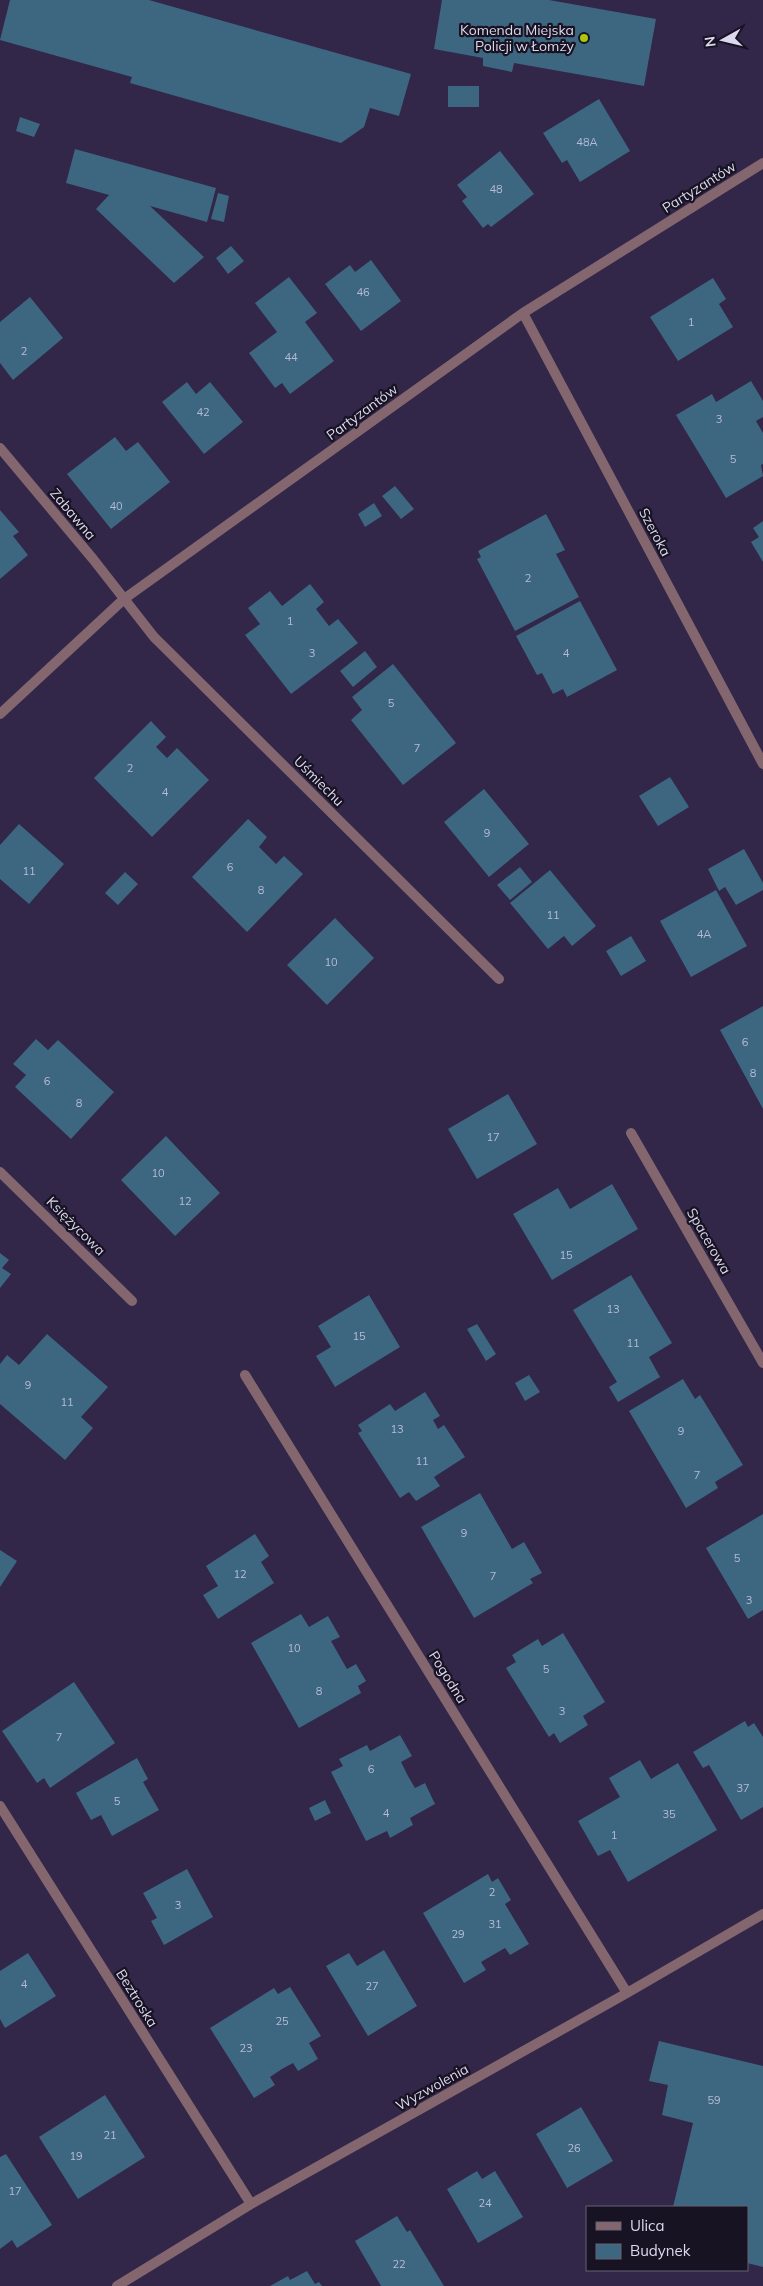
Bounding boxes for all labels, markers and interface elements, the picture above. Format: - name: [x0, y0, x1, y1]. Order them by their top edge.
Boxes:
- north arrow: [698, 15, 748, 65]
- place label: Komenda Miejska Policji w Łomży: [460, 21, 575, 55]
- marker: Komenda Miejska Policji w Łomży: [578, 32, 590, 44]
- text: N: [700, 35, 720, 48]
- house number: 48A: [576, 135, 598, 149]
- street label: Partyzantów: [659, 157, 739, 217]
- house number: 48: [489, 182, 503, 196]
- house number: 46: [356, 285, 370, 299]
- house number: 1: [688, 315, 694, 329]
- house number: 2: [21, 344, 28, 358]
- house number: 44: [284, 350, 298, 364]
- street label: Partyzantów: [323, 380, 401, 444]
- house number: 42: [196, 405, 210, 419]
- house number: 3: [716, 412, 722, 426]
- house number: 5: [730, 452, 737, 466]
- street label: Zabawna: [46, 484, 100, 544]
- house number: 40: [109, 499, 123, 513]
- street label: Szeroka: [635, 505, 675, 559]
- house number: 2: [525, 571, 532, 585]
- house number: 1: [287, 614, 293, 628]
- house number: 3: [309, 646, 315, 660]
- house number: 4: [563, 646, 570, 660]
- house number: 5: [388, 696, 395, 710]
- house number: 7: [414, 741, 420, 755]
- street label: Uśmiechu: [290, 752, 348, 810]
- house number: 2: [127, 761, 134, 775]
- house number: 4: [162, 785, 169, 799]
- house number: 9: [484, 826, 490, 840]
- house number: 6: [227, 860, 234, 874]
- house number: 11: [22, 864, 36, 878]
- house number: 8: [258, 883, 265, 897]
- house number: 11: [546, 908, 560, 922]
- house number: 4A: [697, 927, 711, 941]
- house number: 10: [324, 955, 338, 969]
- house number: 6: [742, 1035, 749, 1049]
- house number: 8: [750, 1066, 757, 1080]
- house number: 6: [44, 1074, 51, 1088]
- house number: 8: [76, 1096, 83, 1110]
- house number: 17: [486, 1130, 500, 1144]
- house number: 10: [151, 1166, 165, 1180]
- street label: Księżycowa: [43, 1193, 109, 1259]
- house number: 12: [178, 1194, 192, 1208]
- street label: Spacerowa: [683, 1205, 735, 1277]
- house number: 15: [559, 1248, 573, 1262]
- house number: 13: [606, 1302, 620, 1316]
- house number: 15: [352, 1329, 366, 1343]
- house number: 11: [626, 1336, 640, 1350]
- house number: 9: [25, 1378, 31, 1392]
- house number: 11: [60, 1395, 74, 1409]
- house number: 13: [390, 1422, 404, 1436]
- house number: 9: [678, 1424, 684, 1438]
- house number: 11: [415, 1454, 429, 1468]
- house number: 7: [694, 1468, 700, 1482]
- house number: 9: [461, 1526, 467, 1540]
- house number: 5: [734, 1551, 741, 1565]
- house number: 12: [233, 1567, 247, 1581]
- house number: 7: [490, 1569, 496, 1583]
- house number: 3: [746, 1593, 752, 1607]
- house number: 10: [287, 1641, 301, 1655]
- street label: Pogodna: [425, 1648, 471, 1706]
- house number: 5: [543, 1662, 550, 1676]
- house number: 8: [316, 1684, 323, 1698]
- house number: 3: [559, 1704, 565, 1718]
- house number: 7: [56, 1730, 62, 1744]
- house number: 6: [368, 1762, 375, 1776]
- house number: 37: [736, 1781, 750, 1795]
- house number: 5: [114, 1794, 121, 1808]
- house number: 4: [383, 1806, 390, 1820]
- house number: 35: [662, 1807, 676, 1821]
- house number: 1: [611, 1828, 617, 1842]
- house number: 2: [489, 1885, 496, 1899]
- house number: 3: [175, 1898, 181, 1912]
- house number: 31: [488, 1917, 502, 1931]
- house number: 29: [451, 1927, 465, 1941]
- street label: Beztroska: [112, 1966, 162, 2030]
- house number: 4: [21, 1977, 28, 1991]
- house number: 27: [365, 1979, 379, 1993]
- house number: 25: [275, 2014, 289, 2028]
- house number: 23: [239, 2041, 253, 2055]
- street label: Wyzwolenia: [392, 2060, 472, 2114]
- house number: 59: [707, 2093, 721, 2107]
- house number: 21: [103, 2128, 117, 2142]
- house number: 26: [567, 2141, 581, 2155]
- house number: 19: [69, 2149, 83, 2163]
- house number: 17: [8, 2184, 22, 2198]
- house number: 24: [478, 2196, 492, 2210]
- legend: [586, 2206, 748, 2271]
- text: Ulica: [630, 2216, 664, 2235]
- text: Budynek: [630, 2241, 691, 2260]
- house number: 22: [392, 2257, 406, 2271]

